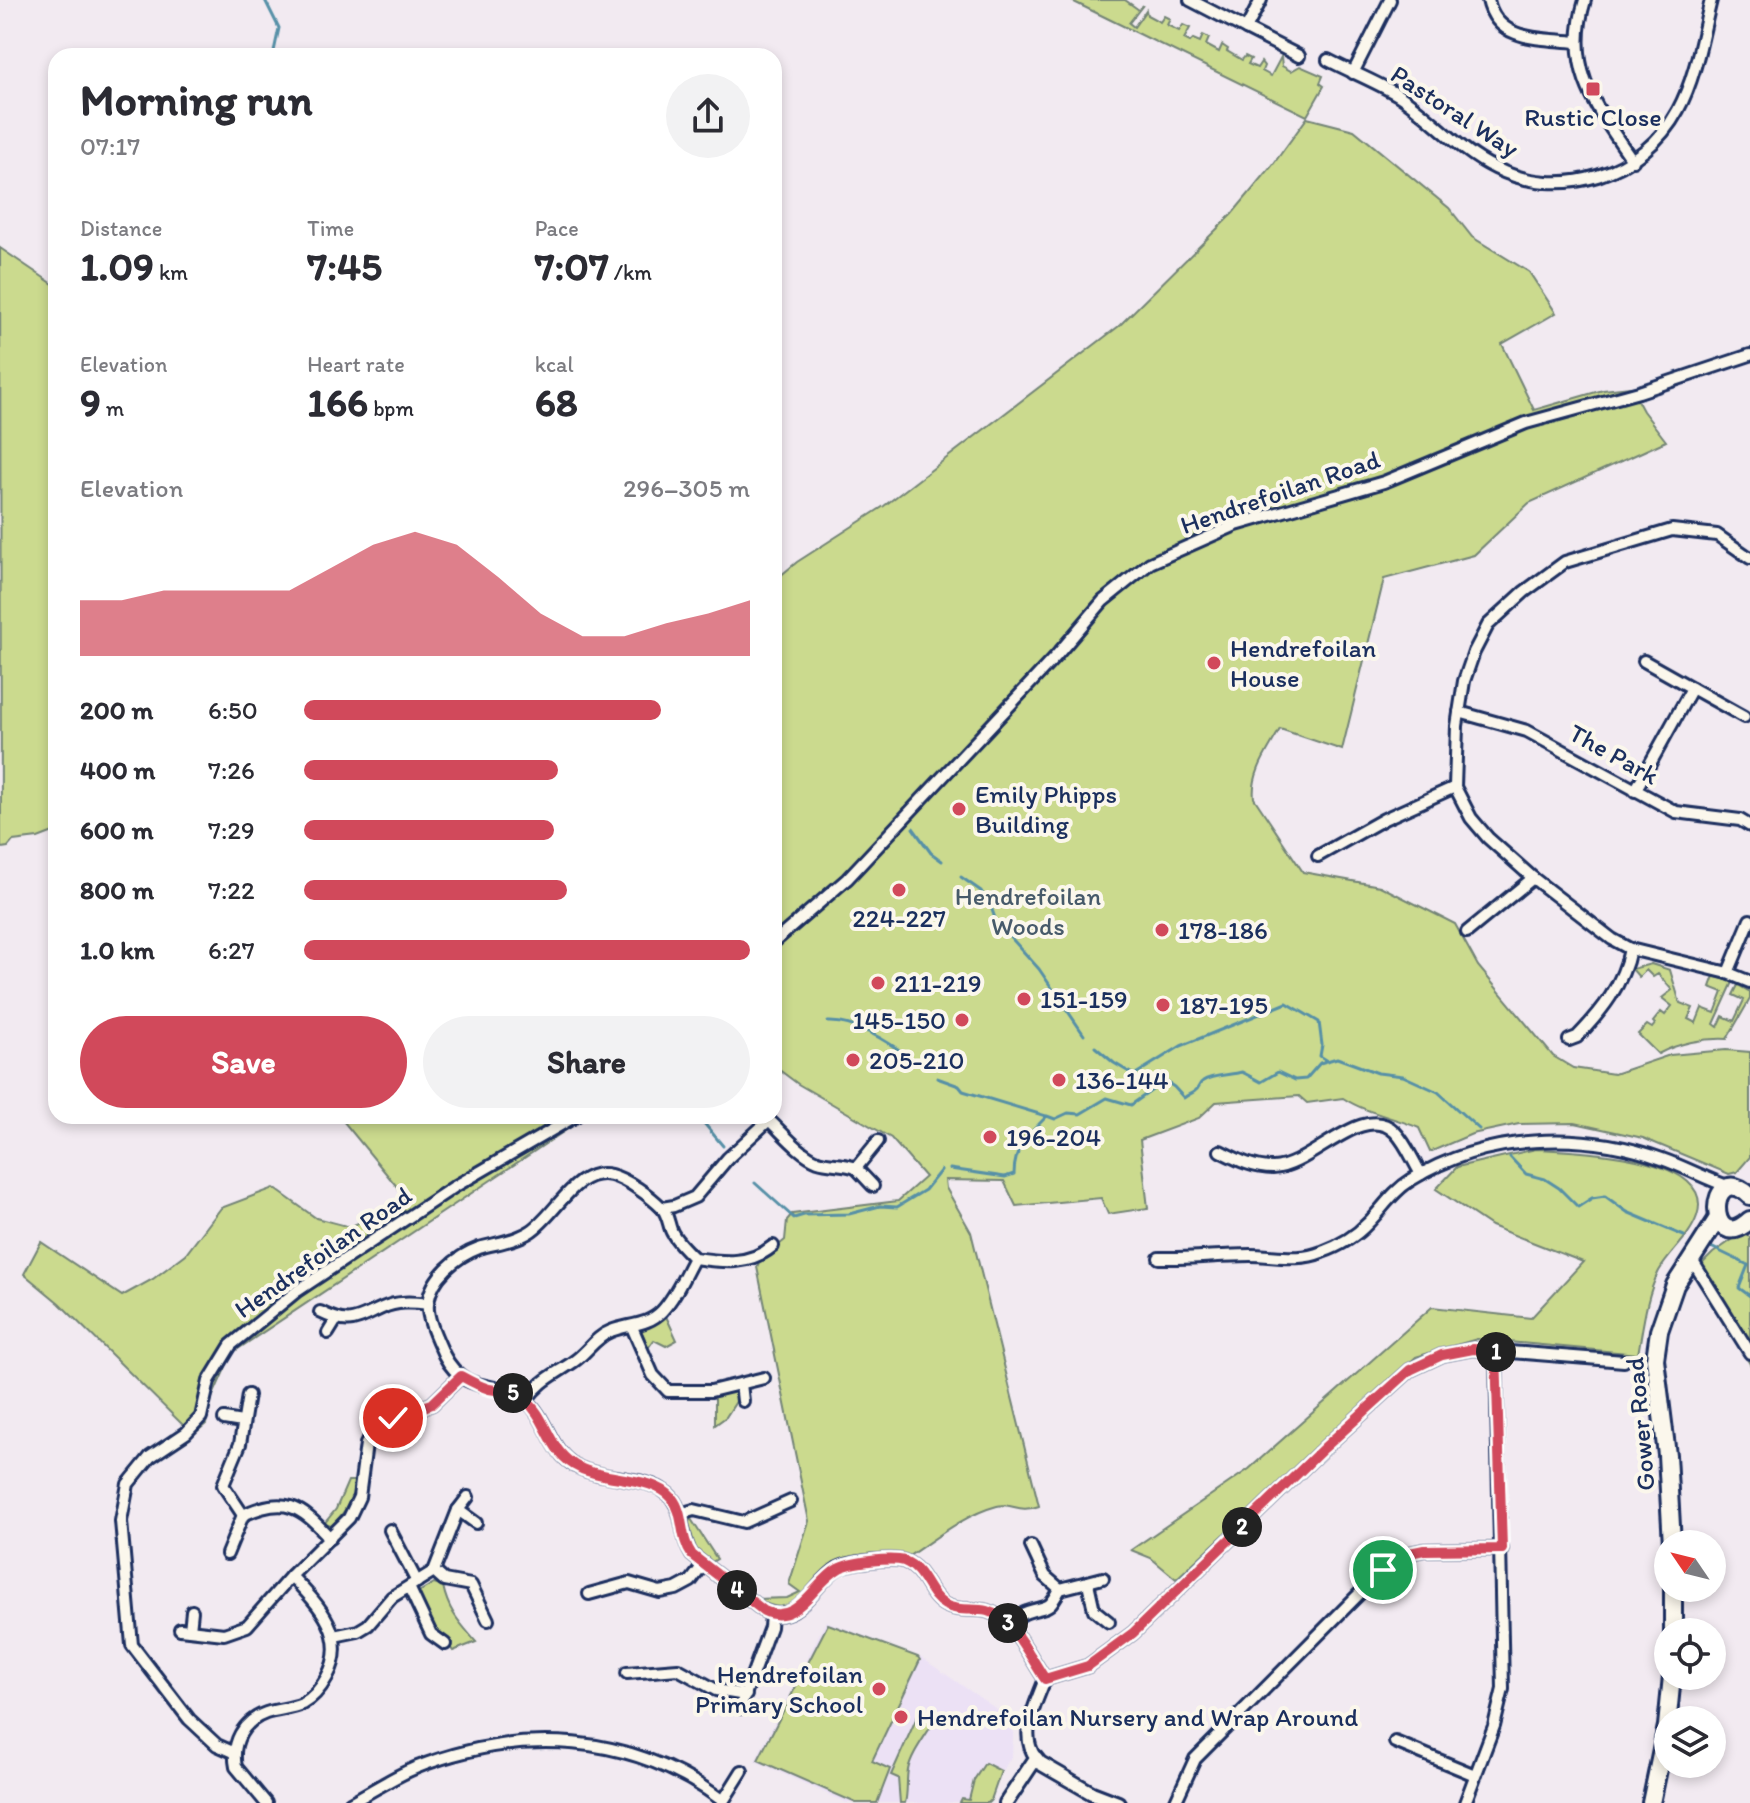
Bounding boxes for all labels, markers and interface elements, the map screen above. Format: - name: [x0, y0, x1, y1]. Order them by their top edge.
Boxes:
- street label: Pastoral Way: [1385, 58, 1525, 164]
- text: Morning run: [80, 73, 313, 126]
- button: share: [666, 74, 750, 158]
- marker: Rustic Close: [1584, 80, 1602, 98]
- place label: Rustic Close: [1524, 101, 1662, 133]
- text: 07:17: [80, 130, 140, 162]
- text: Distance: [80, 215, 162, 242]
- text: Time: [307, 215, 354, 242]
- text: Pace: [535, 215, 579, 242]
- text: 1.09: [80, 242, 154, 290]
- text: 7:45: [307, 242, 382, 290]
- text: 7:07: [535, 242, 609, 290]
- text: km: [154, 259, 188, 286]
- text: /km: [609, 259, 652, 286]
- text: Elevation: [80, 351, 167, 378]
- text: Heart rate: [307, 351, 405, 378]
- text: kcal: [535, 351, 574, 378]
- text: 9: [80, 378, 101, 426]
- text: 166: [307, 378, 368, 426]
- text: 68: [535, 378, 578, 426]
- text: m: [101, 395, 124, 422]
- text: bpm: [368, 395, 414, 422]
- street label: Hendrefoilan Road: [1176, 443, 1385, 541]
- text: Elevation: [80, 472, 183, 504]
- text: 296–305 m: [623, 472, 750, 504]
- place label: Hendrefoilan House: [1230, 632, 1377, 694]
- marker: Hendrefoilan House: [1205, 654, 1223, 672]
- text: 200 m: [80, 694, 153, 726]
- text: 6:50: [208, 694, 258, 726]
- street label: The Park: [1564, 716, 1665, 792]
- text: 400 m: [80, 754, 155, 786]
- text: 7:26: [208, 754, 255, 786]
- place label: Emily Phipps Building: [975, 778, 1117, 840]
- marker: Emily Phipps Building: [950, 800, 968, 818]
- text: 600 m: [80, 814, 154, 846]
- text: 7:29: [208, 814, 255, 846]
- text: 800 m: [80, 874, 154, 906]
- text: 7:22: [208, 874, 255, 906]
- park label: Hendrefoilan Woods: [955, 880, 1101, 942]
- marker: 224-227: [890, 881, 908, 899]
- place label: 224-227: [852, 902, 946, 934]
- place label: 178-186: [1178, 914, 1268, 946]
- marker: 178-186: [1153, 921, 1171, 939]
- text: 1.0 km: [80, 934, 155, 966]
- text: 6:27: [208, 934, 255, 966]
- place label: 211-219: [894, 967, 982, 999]
- marker: 211-219: [869, 974, 887, 992]
- place label: 151-159: [1040, 983, 1128, 1015]
- place label: 187-195: [1179, 989, 1268, 1021]
- marker: 151-159: [1015, 990, 1033, 1008]
- marker: 187-195: [1154, 996, 1172, 1014]
- place label: 145-150: [853, 1004, 946, 1036]
- marker: 145-150: [953, 1011, 971, 1029]
- button: Save: [80, 1016, 407, 1108]
- button: Share: [423, 1016, 750, 1108]
- place label: 205-210: [869, 1044, 965, 1076]
- marker: 205-210: [844, 1051, 862, 1069]
- place label: 136-144: [1075, 1064, 1169, 1096]
- marker: 136-144: [1050, 1071, 1068, 1089]
- place label: 196-204: [1006, 1121, 1102, 1153]
- marker: 196-204: [981, 1128, 999, 1146]
- street label: Hendrefoilan Road: [228, 1179, 418, 1325]
- pin: 1: [1476, 1332, 1516, 1372]
- text: 1: [1491, 1338, 1501, 1365]
- street label: Gower Road: [1618, 1356, 1662, 1492]
- pin: 5: [493, 1373, 533, 1413]
- text: 5: [507, 1379, 519, 1406]
- pin: [359, 1384, 427, 1452]
- icon: check: [371, 1396, 415, 1440]
- pin: 2: [1222, 1507, 1262, 1547]
- text: 2: [1236, 1513, 1248, 1540]
- north arrow: [1654, 1530, 1726, 1602]
- map controls: [1654, 1530, 1726, 1778]
- pin: [1349, 1536, 1417, 1604]
- icon: arrive: [1361, 1548, 1405, 1592]
- pin: 4: [717, 1570, 757, 1610]
- text: 4: [730, 1576, 744, 1603]
- pin: 3: [988, 1603, 1028, 1643]
- text: 3: [1002, 1609, 1014, 1636]
- button: locate: [1654, 1618, 1726, 1690]
- place label: Hendrefoilan Primary School: [695, 1658, 863, 1720]
- marker: Hendrefoilan Primary School: [870, 1680, 888, 1698]
- place label: Hendrefoilan Nursery and Wrap Around: [917, 1701, 1358, 1733]
- button: layers: [1654, 1706, 1726, 1778]
- marker: Hendrefoilan Nursery and Wrap Around: [892, 1708, 910, 1726]

